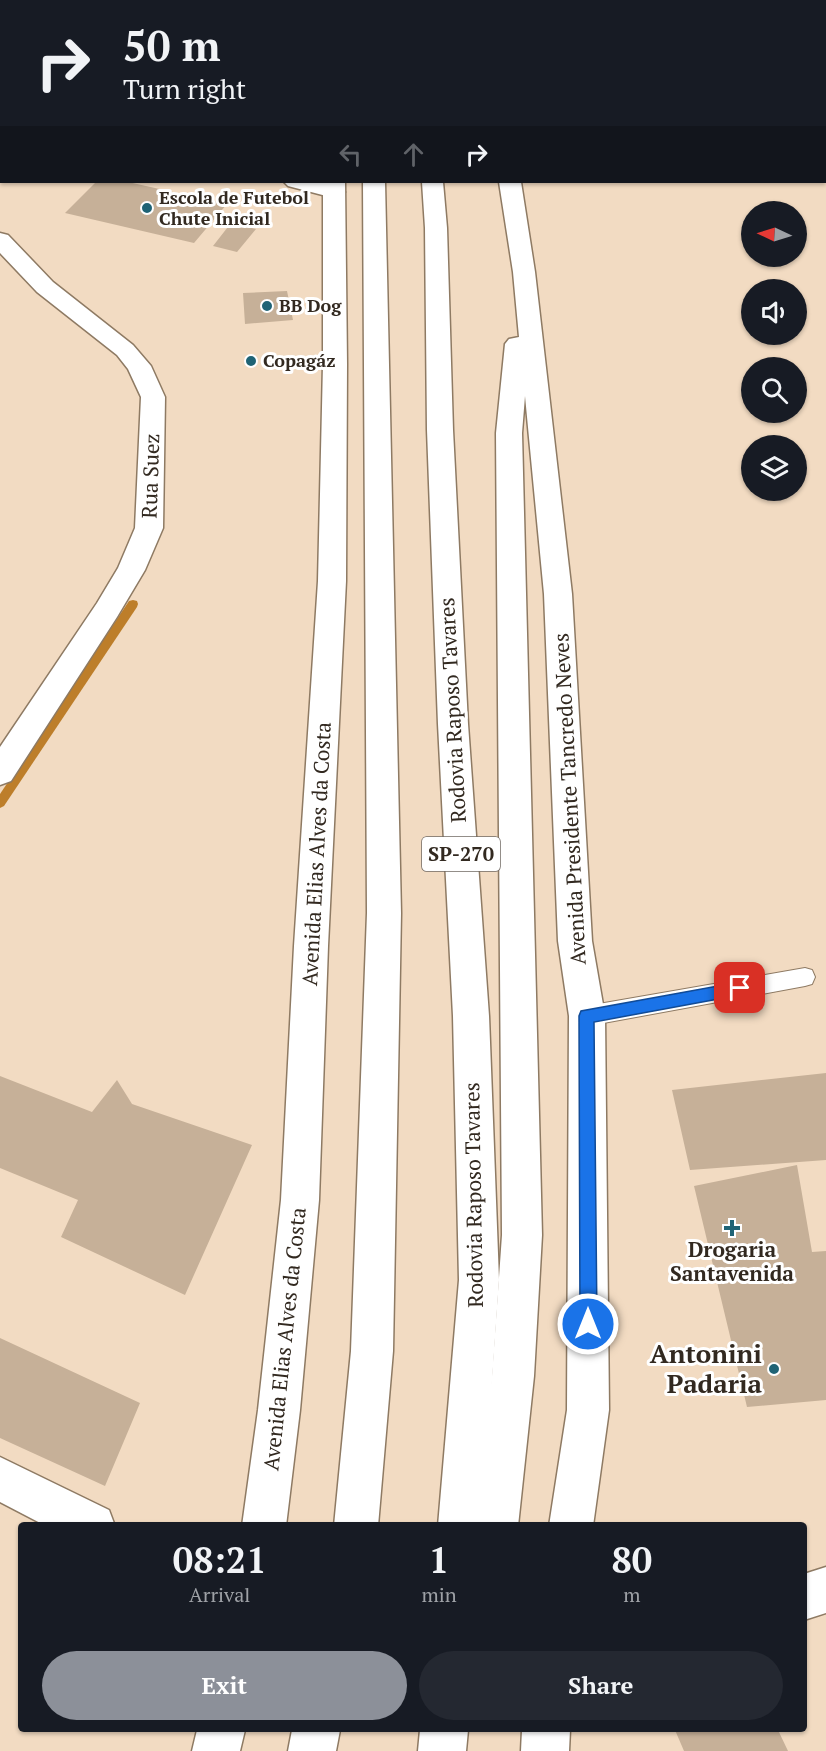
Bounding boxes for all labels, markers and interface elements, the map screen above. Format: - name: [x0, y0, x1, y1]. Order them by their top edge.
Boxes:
- text: 50 m: [123, 17, 221, 73]
- icon: right: [24, 24, 102, 102]
- text: Turn right: [123, 71, 246, 107]
- icon: left: [334, 138, 367, 171]
- icon: ahead: [397, 138, 430, 171]
- icon: right: [460, 138, 493, 171]
- place label: Escola de Futebol Chute Inicial: [159, 185, 309, 230]
- marker: Escola de Futebol Chute Inicial: [140, 201, 154, 215]
- north arrow: [741, 201, 807, 267]
- map controls: [741, 201, 807, 501]
- button: sound: [741, 279, 807, 345]
- place label: BB Dog: [279, 293, 342, 317]
- marker: BB Dog: [260, 299, 274, 313]
- place label: Copagáz: [263, 348, 336, 372]
- marker: Copagáz: [244, 354, 258, 368]
- button: search: [741, 357, 807, 423]
- street label: Rua Suez: [135, 433, 165, 519]
- button: layers: [741, 435, 807, 501]
- street label: Rodovia Raposo Tavares: [432, 597, 472, 823]
- street label: Avenida Presidente Tancredo Neves: [546, 632, 592, 966]
- street label: Avenida Elias Alves da Costa: [295, 721, 337, 987]
- road number: SP-270: [422, 837, 500, 871]
- pin: [714, 962, 765, 1013]
- icon: arrive: [723, 971, 756, 1004]
- street label: Rodovia Raposo Tavares: [457, 1082, 489, 1308]
- street label: Avenida Elias Alves da Costa: [256, 1206, 312, 1472]
- marker: Drogaria Santavenida: [725, 1221, 739, 1235]
- place label: Drogaria Santavenida: [670, 1235, 794, 1287]
- position arrow: [556, 1292, 620, 1356]
- place label: Antonini Padaria: [650, 1336, 763, 1400]
- marker: Antonini Padaria: [767, 1362, 781, 1376]
- text: 08:21: [173, 1536, 267, 1583]
- text: 1: [429, 1536, 449, 1583]
- text: 80: [611, 1536, 652, 1583]
- text: Arrival: [189, 1581, 250, 1608]
- text: min: [421, 1581, 457, 1608]
- text: m: [623, 1581, 640, 1608]
- button: Exit: [42, 1651, 407, 1720]
- button: Share: [419, 1651, 783, 1720]

